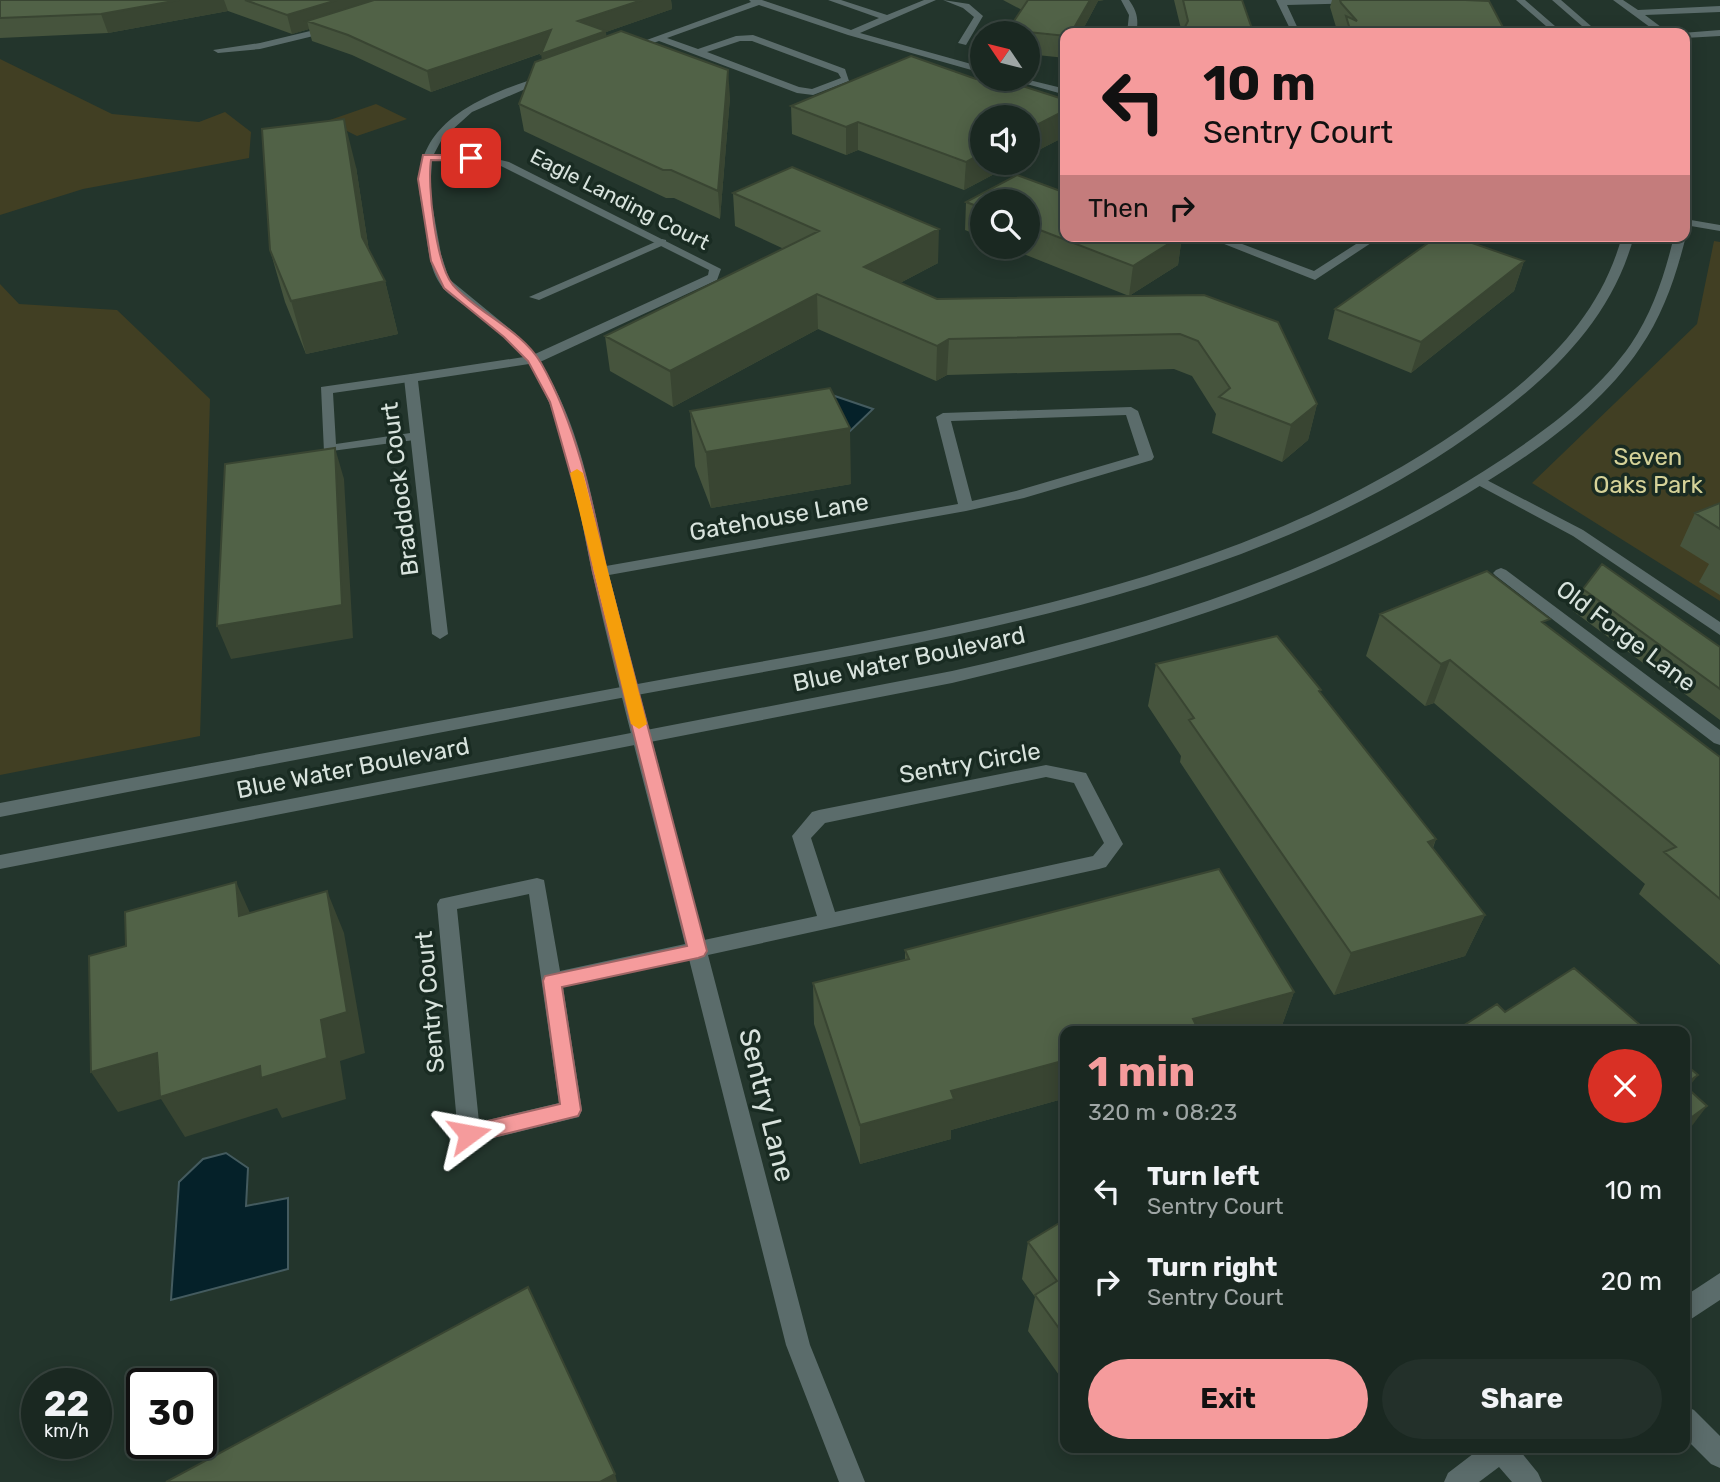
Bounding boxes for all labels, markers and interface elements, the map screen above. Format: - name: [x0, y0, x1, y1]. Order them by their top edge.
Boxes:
- north arrow: [970, 21, 1040, 91]
- map controls: [970, 21, 1040, 259]
- text: 10 m: [1203, 54, 1316, 112]
- icon: left: [1088, 56, 1179, 147]
- button: sound: [970, 105, 1040, 175]
- text: Sentry Court: [1203, 113, 1393, 151]
- pin: [441, 128, 501, 188]
- icon: arrive: [452, 139, 490, 177]
- street label: Eagle Landing Court: [526, 143, 714, 255]
- button: search: [970, 189, 1040, 259]
- icon: right: [1163, 189, 1201, 227]
- text: Then: [1088, 193, 1149, 224]
- street label: Braddock Court: [375, 401, 425, 577]
- park label: Seven Oaks Park: [1593, 443, 1703, 499]
- street label: Gatehouse Lane: [687, 487, 871, 547]
- street label: Old Forge Lane: [1551, 575, 1701, 697]
- street label: Blue Water Boulevard: [790, 621, 1028, 697]
- street label: Blue Water Boulevard: [234, 732, 472, 804]
- street label: Sentry Circle: [897, 737, 1043, 789]
- street label: Sentry Court: [410, 930, 450, 1074]
- street label: Sentry Lane: [732, 1025, 802, 1185]
- text: 1 min: [1088, 1047, 1195, 1097]
- button: close: [1588, 1049, 1662, 1123]
- position arrow: [432, 1097, 506, 1171]
- text: 320 m · 08:23: [1088, 1098, 1237, 1126]
- text: Turn left: [1147, 1161, 1259, 1192]
- icon: left: [1088, 1172, 1126, 1210]
- text: 10 m: [1605, 1175, 1662, 1206]
- text: Sentry Court: [1147, 1192, 1284, 1220]
- text: Turn right: [1147, 1252, 1277, 1283]
- icon: right: [1088, 1263, 1126, 1301]
- text: 20 m: [1601, 1266, 1662, 1297]
- text: Sentry Court: [1147, 1283, 1284, 1311]
- button: Exit: [1088, 1359, 1368, 1439]
- button: Share: [1382, 1359, 1662, 1439]
- speed limit sign: 30: [126, 1368, 217, 1459]
- text: 22: [44, 1383, 89, 1425]
- text: km/h: [44, 1420, 89, 1442]

